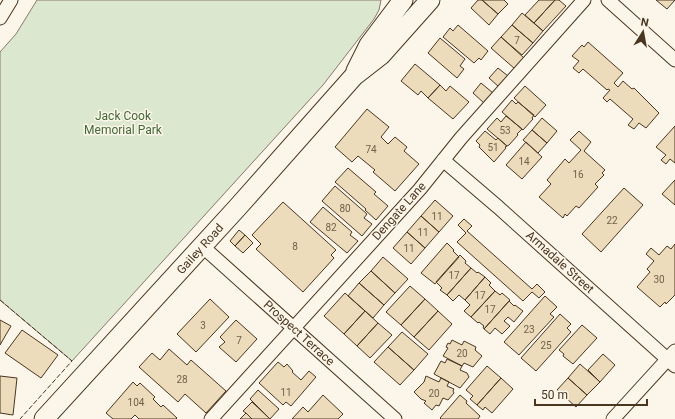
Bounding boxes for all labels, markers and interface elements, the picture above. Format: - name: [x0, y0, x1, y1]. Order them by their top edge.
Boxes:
- north arrow: [623, 12, 663, 52]
- text: N: [640, 16, 650, 30]
- house number: 7: [514, 35, 520, 46]
- park label: Jack Cook Memorial Park: [84, 109, 163, 137]
- house number: 53: [499, 125, 511, 136]
- house number: 51: [487, 142, 499, 153]
- house number: 74: [365, 144, 377, 155]
- house number: 14: [518, 156, 530, 167]
- house number: 16: [572, 169, 584, 180]
- street label: Dengate Lane: [369, 179, 429, 243]
- house number: 80: [339, 203, 351, 214]
- house number: 11: [431, 211, 443, 222]
- house number: 22: [606, 215, 618, 226]
- street label: Gailey Road: [174, 221, 226, 277]
- house number: 82: [325, 222, 337, 233]
- house number: 11: [417, 227, 429, 238]
- street label: Armadale Street: [523, 228, 597, 296]
- house number: 8: [292, 241, 298, 252]
- house number: 11: [403, 243, 415, 254]
- house number: 17: [448, 270, 460, 281]
- house number: 30: [653, 274, 665, 285]
- house number: 17: [474, 290, 486, 301]
- street label: Prospect Terrace: [261, 297, 337, 369]
- house number: 17: [484, 304, 496, 315]
- house number: 3: [200, 320, 206, 331]
- house number: 23: [523, 324, 535, 335]
- house number: 7: [236, 335, 242, 346]
- house number: 25: [540, 340, 552, 351]
- house number: 20: [456, 348, 468, 359]
- house number: 28: [176, 374, 188, 385]
- scale bar: [535, 381, 647, 407]
- house number: 11: [280, 387, 292, 398]
- house number: 20: [428, 388, 440, 399]
- text: 50 m: [541, 388, 568, 402]
- house number: 104: [128, 397, 145, 408]

